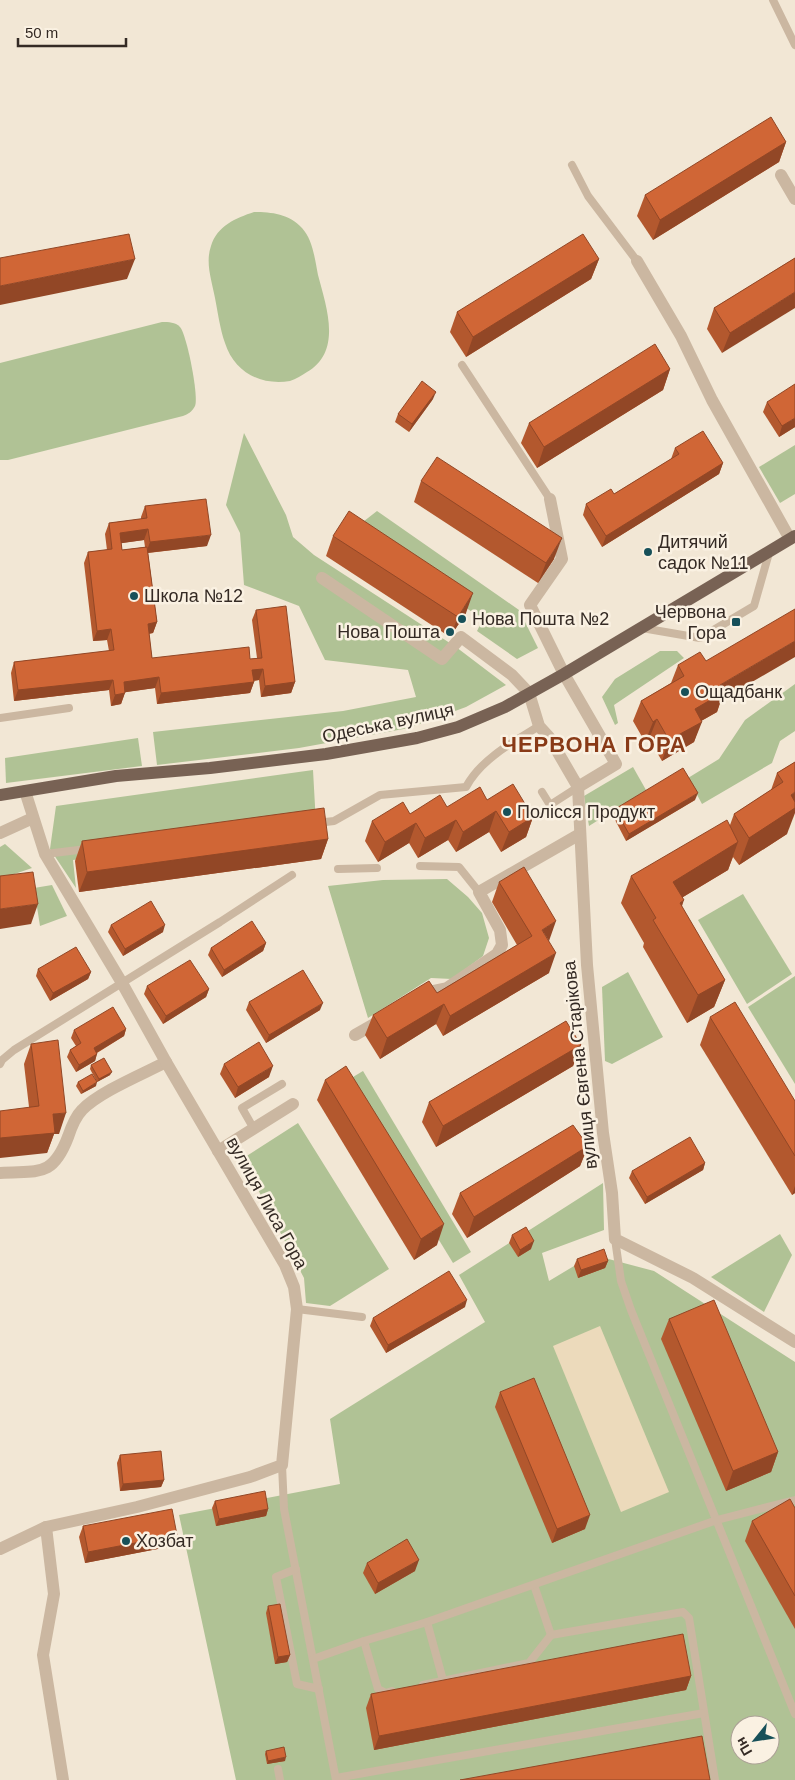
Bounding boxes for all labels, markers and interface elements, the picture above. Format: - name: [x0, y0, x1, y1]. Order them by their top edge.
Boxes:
- scale bar: [18, 15, 125, 47]
- text: 50 m: [25, 24, 58, 41]
- place label: Дитячий садок №11: [658, 532, 748, 573]
- marker: Дитячий садок №11: [642, 546, 654, 558]
- place label: Школа №12: [144, 586, 243, 606]
- marker: Школа №12: [128, 590, 140, 602]
- place label: Червона Гора: [655, 602, 727, 643]
- place label: Нова Пошта №2: [472, 609, 609, 629]
- marker: Нова Пошта №2: [456, 613, 468, 625]
- marker: Червона Гора: [730, 616, 742, 628]
- place label: Нова Пошта: [337, 622, 441, 642]
- marker: Нова Пошта: [444, 626, 456, 638]
- place label: Ощадбанк: [695, 682, 782, 702]
- marker: Ощадбанк: [679, 686, 691, 698]
- street label: Одеська вулиця: [320, 699, 456, 747]
- district label: ЧЕРВОНА ГОРА: [501, 732, 687, 757]
- place label: Полісся Продукт: [517, 802, 655, 822]
- marker: Полісся Продукт: [501, 806, 513, 818]
- street label: вулиця Євгена Старікова: [559, 959, 601, 1170]
- street label: вулиця Лиса Гора: [222, 1133, 312, 1273]
- place label: Хозбат: [136, 1531, 193, 1551]
- marker: Хозбат: [120, 1535, 132, 1547]
- north arrow: [730, 1715, 780, 1765]
- text: Пн: [732, 1734, 755, 1759]

